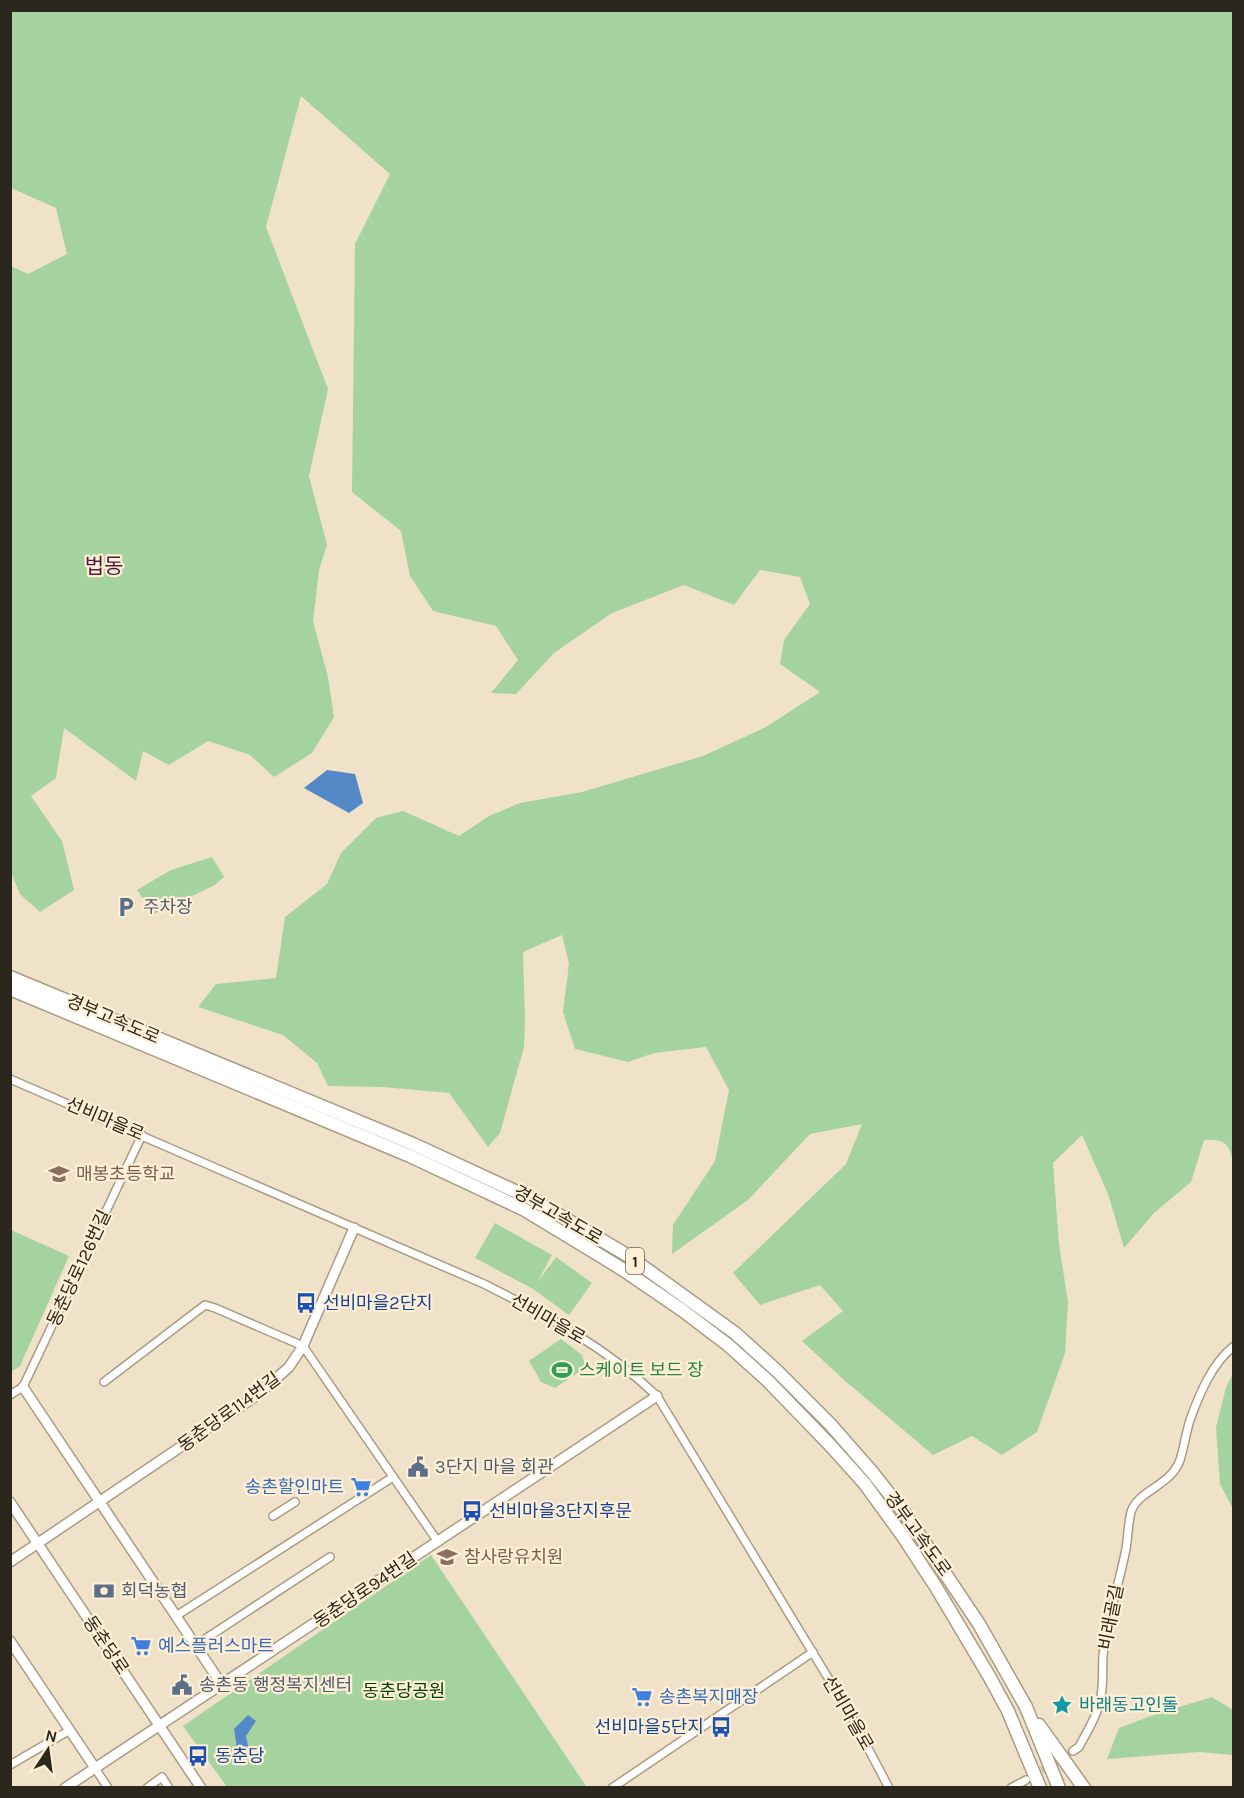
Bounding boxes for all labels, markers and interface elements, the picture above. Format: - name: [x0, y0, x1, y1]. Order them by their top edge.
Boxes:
- district label: 법동: [85, 554, 123, 578]
- parking icon: 주차장: [114, 895, 138, 919]
- place label: 주차장: [143, 896, 193, 918]
- street label: 경부고속도로: [63, 989, 163, 1049]
- street label: 선비마을로: [63, 1093, 147, 1145]
- school or university icon: 매봉초등학교: [47, 1162, 71, 1186]
- place label: 매봉초등학교: [76, 1163, 175, 1185]
- street label: 경부고속도로: [509, 1181, 607, 1249]
- street label: 동춘당로126번길: [42, 1206, 116, 1330]
- road number: 1: [626, 1248, 644, 1274]
- street label: 선비마을로: [507, 1289, 589, 1349]
- bus stop icon: 선비마을2단지: [294, 1291, 318, 1315]
- place label: 선비마을2단지: [323, 1292, 433, 1314]
- sports icon: 스케이트 보드 장: [550, 1358, 574, 1382]
- place label: 스케이트 보드 장: [579, 1359, 703, 1381]
- street label: 동춘당로114번길: [173, 1367, 285, 1457]
- public building icon: 3단지 마을 회관: [406, 1455, 430, 1479]
- place label: 3단지 마을 회관: [435, 1456, 554, 1478]
- supermarket icon: 송촌할인마트: [349, 1475, 373, 1499]
- place label: 송촌할인마트: [245, 1476, 344, 1498]
- street label: 경부고속도로: [880, 1487, 956, 1581]
- bus stop icon: 선비마을3단지후문: [460, 1499, 484, 1523]
- place label: 선비마을3단지후문: [489, 1500, 632, 1522]
- school or university icon: 참사랑유치원: [435, 1545, 459, 1569]
- place label: 참사랑유치원: [464, 1546, 563, 1568]
- street label: 동춘당로94번길: [309, 1547, 421, 1633]
- bank icon: 회덕농협: [92, 1579, 116, 1603]
- place label: 회덕농협: [121, 1580, 187, 1602]
- street label: 비래골길: [1094, 1582, 1128, 1652]
- street label: 동춘당로: [78, 1611, 134, 1679]
- supermarket icon: 예스플러스마트: [129, 1634, 153, 1658]
- place label: 예스플러스마트: [158, 1635, 274, 1657]
- street label: 선비마을로: [818, 1672, 878, 1754]
- public building icon: 송촌동 행정복지센터: [170, 1673, 194, 1697]
- place label: 송촌동 행정복지센터: [199, 1674, 352, 1696]
- park label: 동춘당공원: [363, 1680, 445, 1702]
- supermarket icon: 송촌복지매장: [630, 1685, 654, 1709]
- place label: 송촌복지매장: [659, 1686, 758, 1708]
- place icon: 바래동고인돌: [1050, 1693, 1074, 1717]
- place label: 바래동고인돌: [1079, 1694, 1178, 1716]
- bus stop icon: 선비마을5단지: [709, 1715, 733, 1739]
- place label: 선비마을5단지: [594, 1716, 704, 1738]
- north arrow: [18, 1720, 78, 1780]
- text: N: [44, 1725, 59, 1746]
- bus stop icon: 동춘당: [186, 1744, 210, 1768]
- place label: 동춘당: [215, 1745, 265, 1767]

